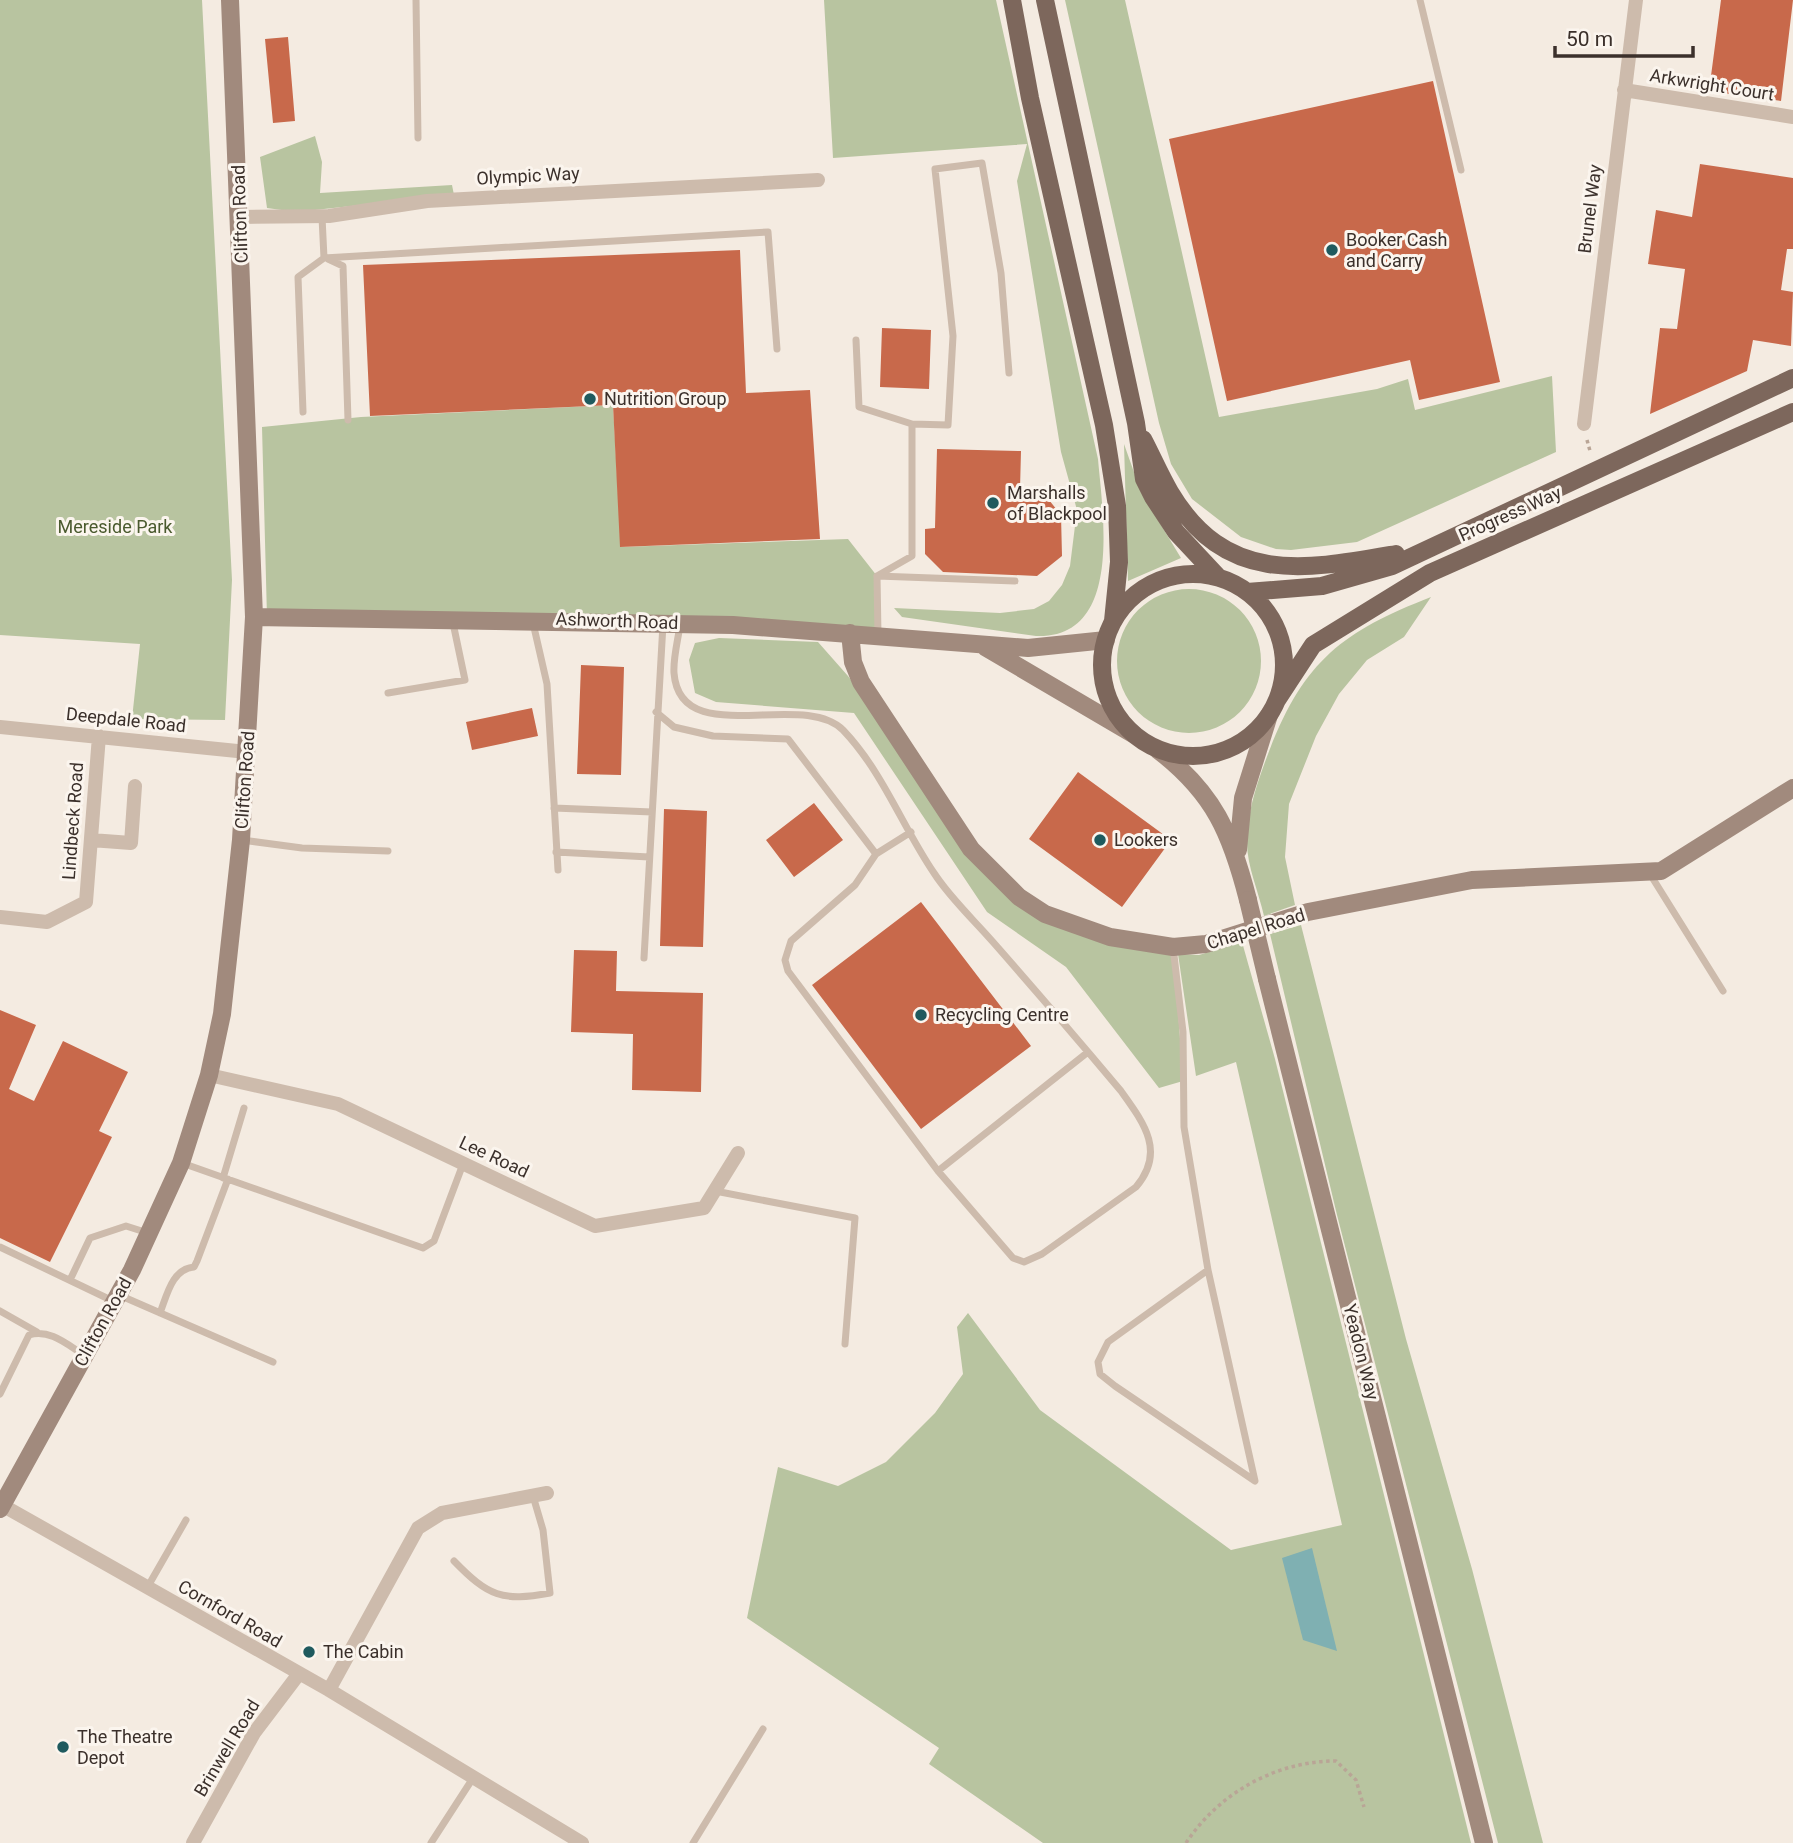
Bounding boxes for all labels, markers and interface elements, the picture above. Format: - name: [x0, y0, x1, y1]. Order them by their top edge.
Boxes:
- scale bar: [1555, 14, 1693, 58]
- text: 50 m: [1566, 27, 1613, 51]
- street label: Arkwright Court: [1648, 64, 1776, 105]
- street label: Olympic Way: [476, 162, 581, 189]
- street label: Brunel Way: [1574, 163, 1605, 255]
- street label: Clifton Road: [227, 164, 252, 264]
- place label: Booker Cash and Carry: [1346, 229, 1448, 271]
- marker: Booker Cash and Carry: [1324, 242, 1340, 258]
- place label: Nutrition Group: [604, 388, 727, 409]
- marker: Nutrition Group: [582, 391, 598, 407]
- street label: Progress Way: [1455, 481, 1565, 546]
- place label: Marshalls of Blackpool: [1007, 482, 1107, 524]
- marker: Marshalls of Blackpool: [985, 495, 1001, 511]
- park label: Mereside Park: [58, 516, 173, 537]
- street label: Ashworth Road: [555, 608, 679, 633]
- street label: Deepdale Road: [65, 703, 187, 736]
- street label: Clifton Road: [231, 730, 258, 830]
- street label: Lindbeck Road: [58, 761, 87, 881]
- place label: Lookers: [1114, 829, 1178, 850]
- marker: Lookers: [1092, 832, 1108, 848]
- street label: Chapel Road: [1204, 904, 1307, 953]
- place label: Recycling Centre: [935, 1004, 1069, 1025]
- marker: Recycling Centre: [913, 1007, 929, 1023]
- street label: Lee Road: [456, 1131, 532, 1182]
- street label: Clifton Road: [70, 1274, 136, 1370]
- street label: Yeadon Way: [1339, 1302, 1384, 1403]
- street label: Cornford Road: [175, 1575, 286, 1652]
- place label: The Cabin: [323, 1641, 404, 1662]
- marker: The Cabin: [301, 1644, 317, 1660]
- street label: Brinwell Road: [189, 1696, 264, 1800]
- place label: The Theatre Depot: [77, 1726, 173, 1768]
- marker: The Theatre Depot: [55, 1739, 71, 1755]

